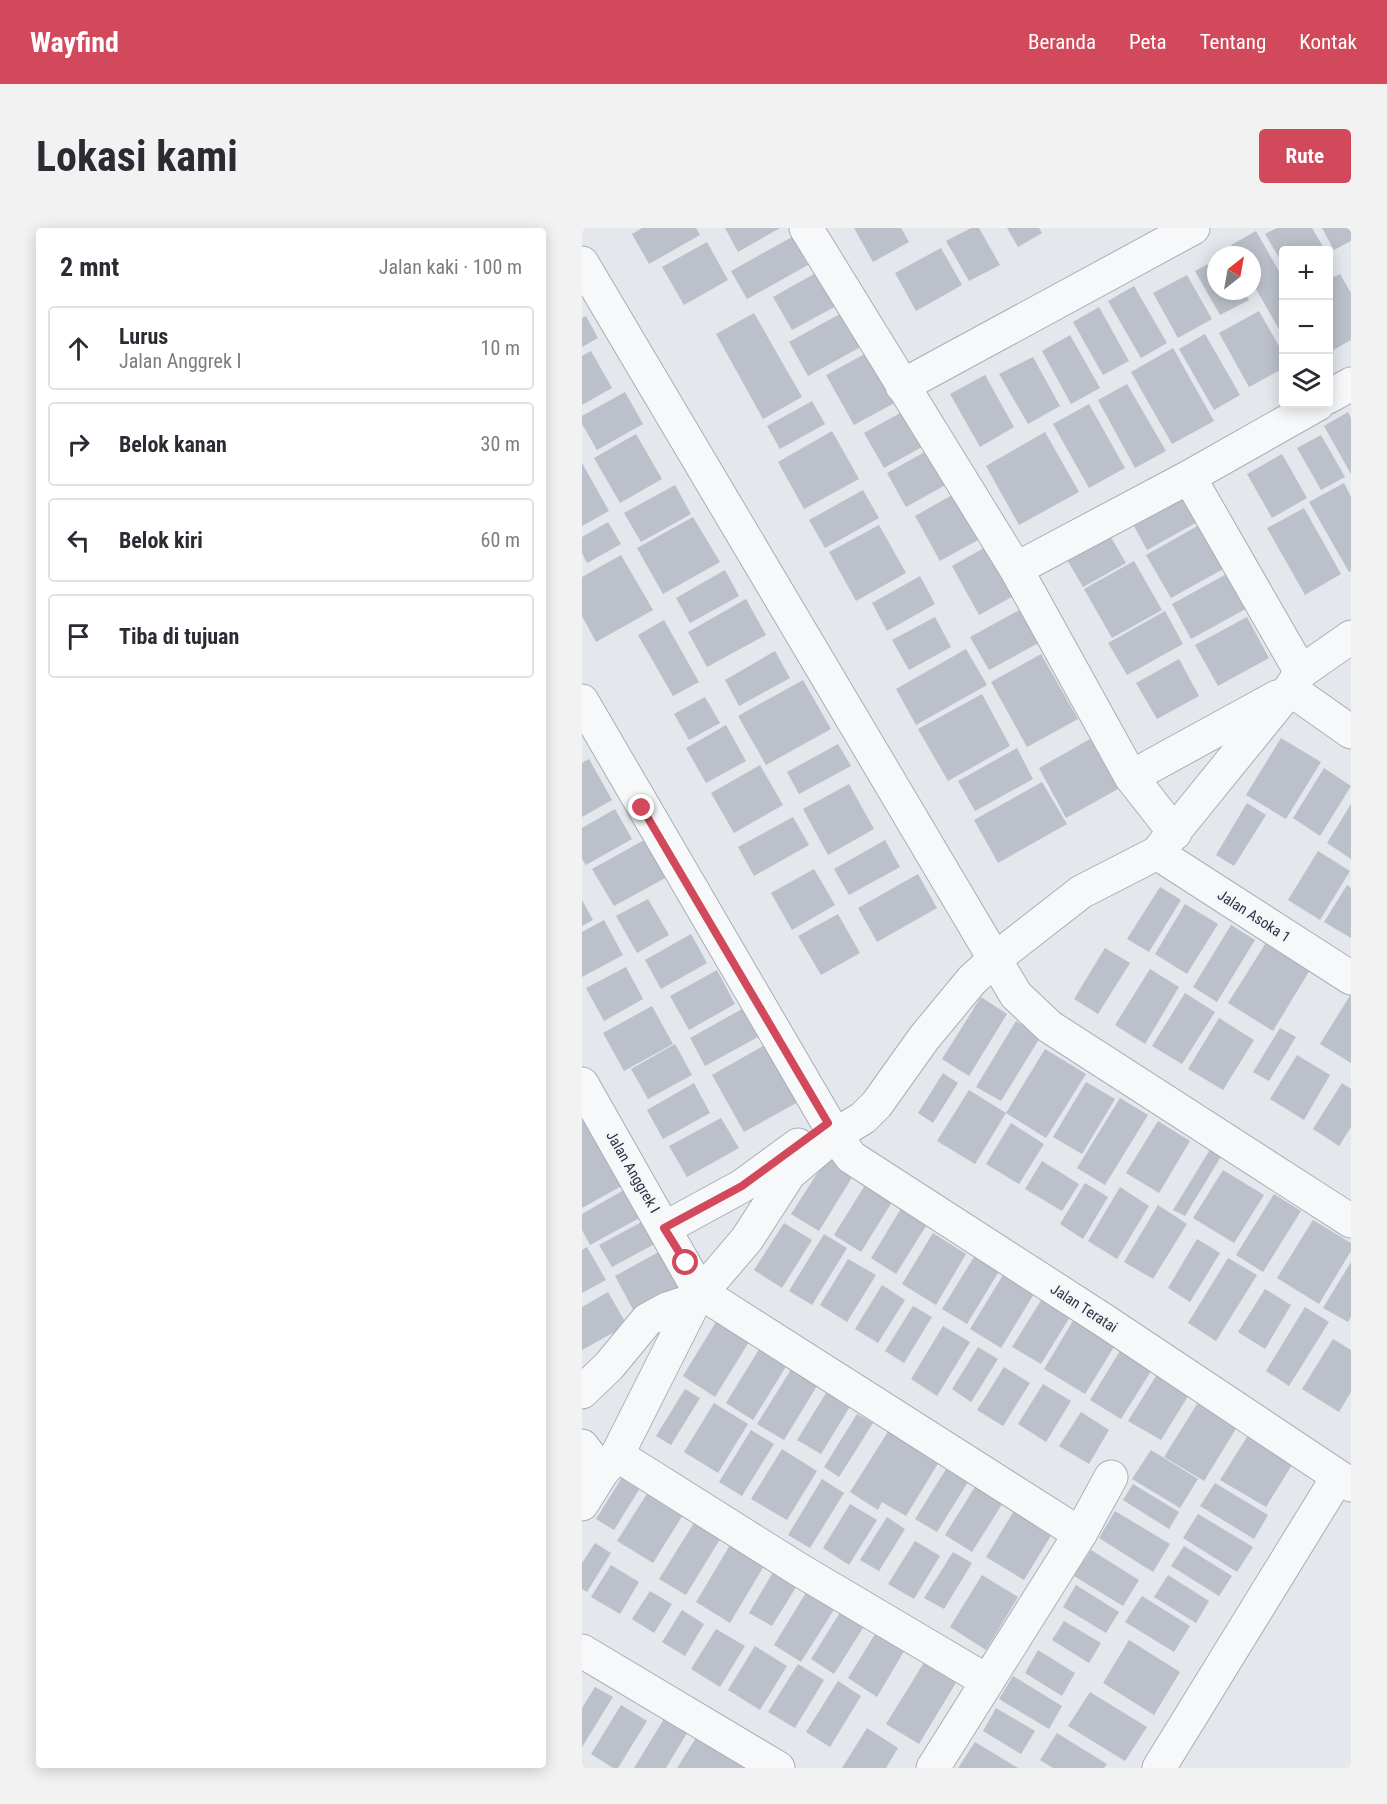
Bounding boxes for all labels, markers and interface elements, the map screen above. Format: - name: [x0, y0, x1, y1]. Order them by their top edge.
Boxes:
- text: Wayfind: [30, 26, 119, 59]
- text: Beranda: [1028, 30, 1096, 54]
- text: Peta: [1129, 30, 1167, 54]
- text: Tentang: [1200, 30, 1266, 54]
- text: Kontak: [1299, 30, 1357, 54]
- button: Rute: [1259, 129, 1351, 183]
- text: Lokasi kami: [36, 132, 238, 181]
- north arrow: [1207, 246, 1261, 300]
- map controls: [1279, 246, 1333, 408]
- button: +: [1279, 246, 1333, 300]
- text: 2 mnt: [60, 252, 119, 282]
- text: Jalan kaki · 100 m: [379, 255, 522, 279]
- button: −: [1279, 300, 1333, 354]
- text: Lurus: [119, 324, 168, 349]
- icon: ahead: [62, 332, 95, 365]
- text: 10 m: [481, 336, 520, 360]
- text: Jalan Anggrek I: [119, 349, 242, 373]
- button: layers: [1279, 354, 1333, 408]
- icon: right: [62, 428, 95, 461]
- text: Belok kanan: [119, 432, 227, 457]
- text: 30 m: [481, 432, 520, 456]
- icon: left: [62, 524, 95, 557]
- text: Belok kiri: [119, 528, 203, 553]
- text: 60 m: [481, 528, 520, 552]
- icon: arrive: [62, 620, 95, 653]
- text: Tiba di tujuan: [119, 624, 239, 649]
- route end: [628, 794, 654, 820]
- street label: Jalan Asoka 1: [1214, 886, 1294, 946]
- street label: Jalan Anggrek I: [602, 1128, 664, 1216]
- route start: [672, 1249, 698, 1275]
- street label: Jalan Teratai: [1047, 1280, 1121, 1336]

